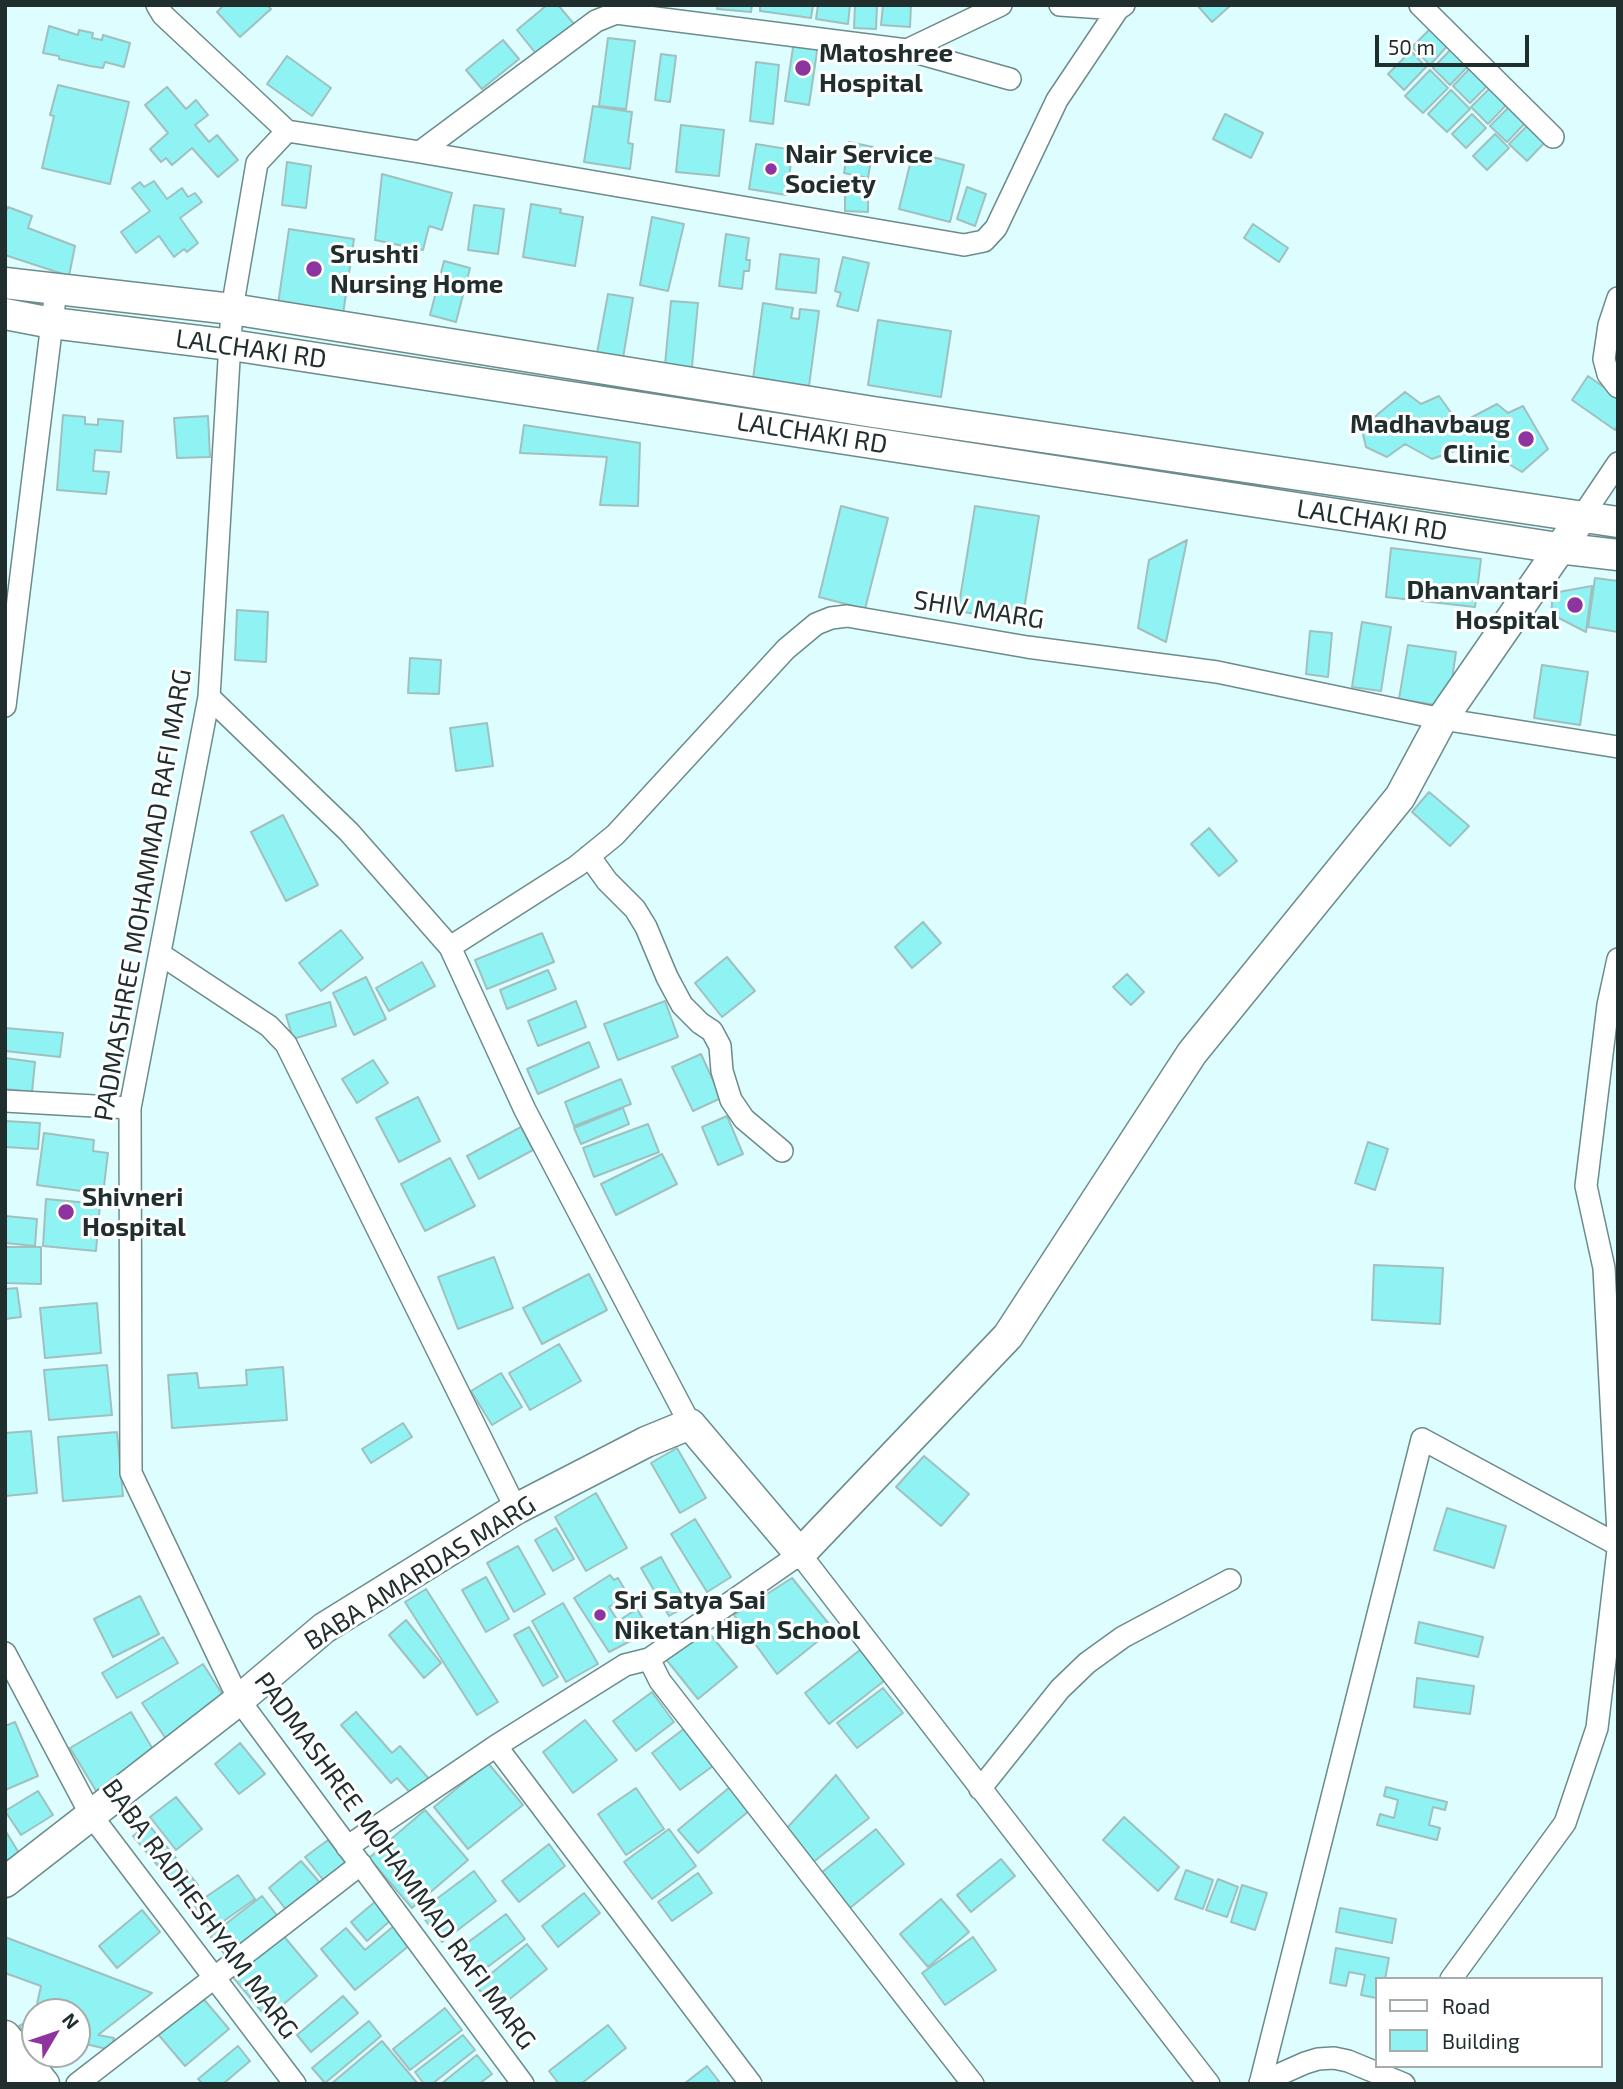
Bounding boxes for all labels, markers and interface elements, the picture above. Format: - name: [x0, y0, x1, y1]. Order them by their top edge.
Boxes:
- scale bar: [1378, 21, 1532, 65]
- text: 50 m: [1388, 34, 1435, 59]
- place label: Matoshree Hospital: [819, 37, 953, 98]
- marker: Matoshree Hospital: [793, 58, 813, 78]
- place label: Nair Service Society: [785, 138, 933, 200]
- marker: Nair Service Society: [763, 161, 779, 177]
- place label: Srushti Nursing Home: [330, 238, 503, 300]
- marker: Srushti Nursing Home: [304, 259, 324, 279]
- street label: LALCHAKI RD: [173, 323, 329, 375]
- street label: LALCHAKI RD: [734, 406, 890, 460]
- place label: Madhavbaug Clinic: [1350, 408, 1510, 470]
- marker: Madhavbaug Clinic: [1516, 429, 1536, 449]
- street label: LALCHAKI RD: [1294, 493, 1450, 547]
- place label: Dhanvantari Hospital: [1406, 574, 1559, 636]
- street label: SHIV MARG: [911, 584, 1047, 636]
- marker: Dhanvantari Hospital: [1565, 595, 1585, 615]
- street label: PADMASHREE MOHAMMAD RAFI MARG: [88, 666, 198, 1124]
- place label: Shivneri Hospital: [82, 1181, 186, 1242]
- marker: Shivneri Hospital: [56, 1202, 76, 1222]
- street label: BABA AMARDAS MARG: [299, 1489, 541, 1657]
- place label: Sri Satya Sai Niketan High School: [614, 1584, 860, 1646]
- marker: Sri Satya Sai Niketan High School: [592, 1607, 608, 1623]
- street label: PADMASHREE MOHAMMAD RAFI MARG: [248, 1666, 542, 2056]
- street label: BABA RADHESHYAM MARG: [95, 1773, 305, 2045]
- legend: [1374, 1977, 1602, 2068]
- text: Road: [1442, 1993, 1490, 2018]
- north arrow: [21, 1998, 91, 2068]
- text: N: [58, 2008, 84, 2033]
- text: Building: [1442, 2028, 1520, 2053]

